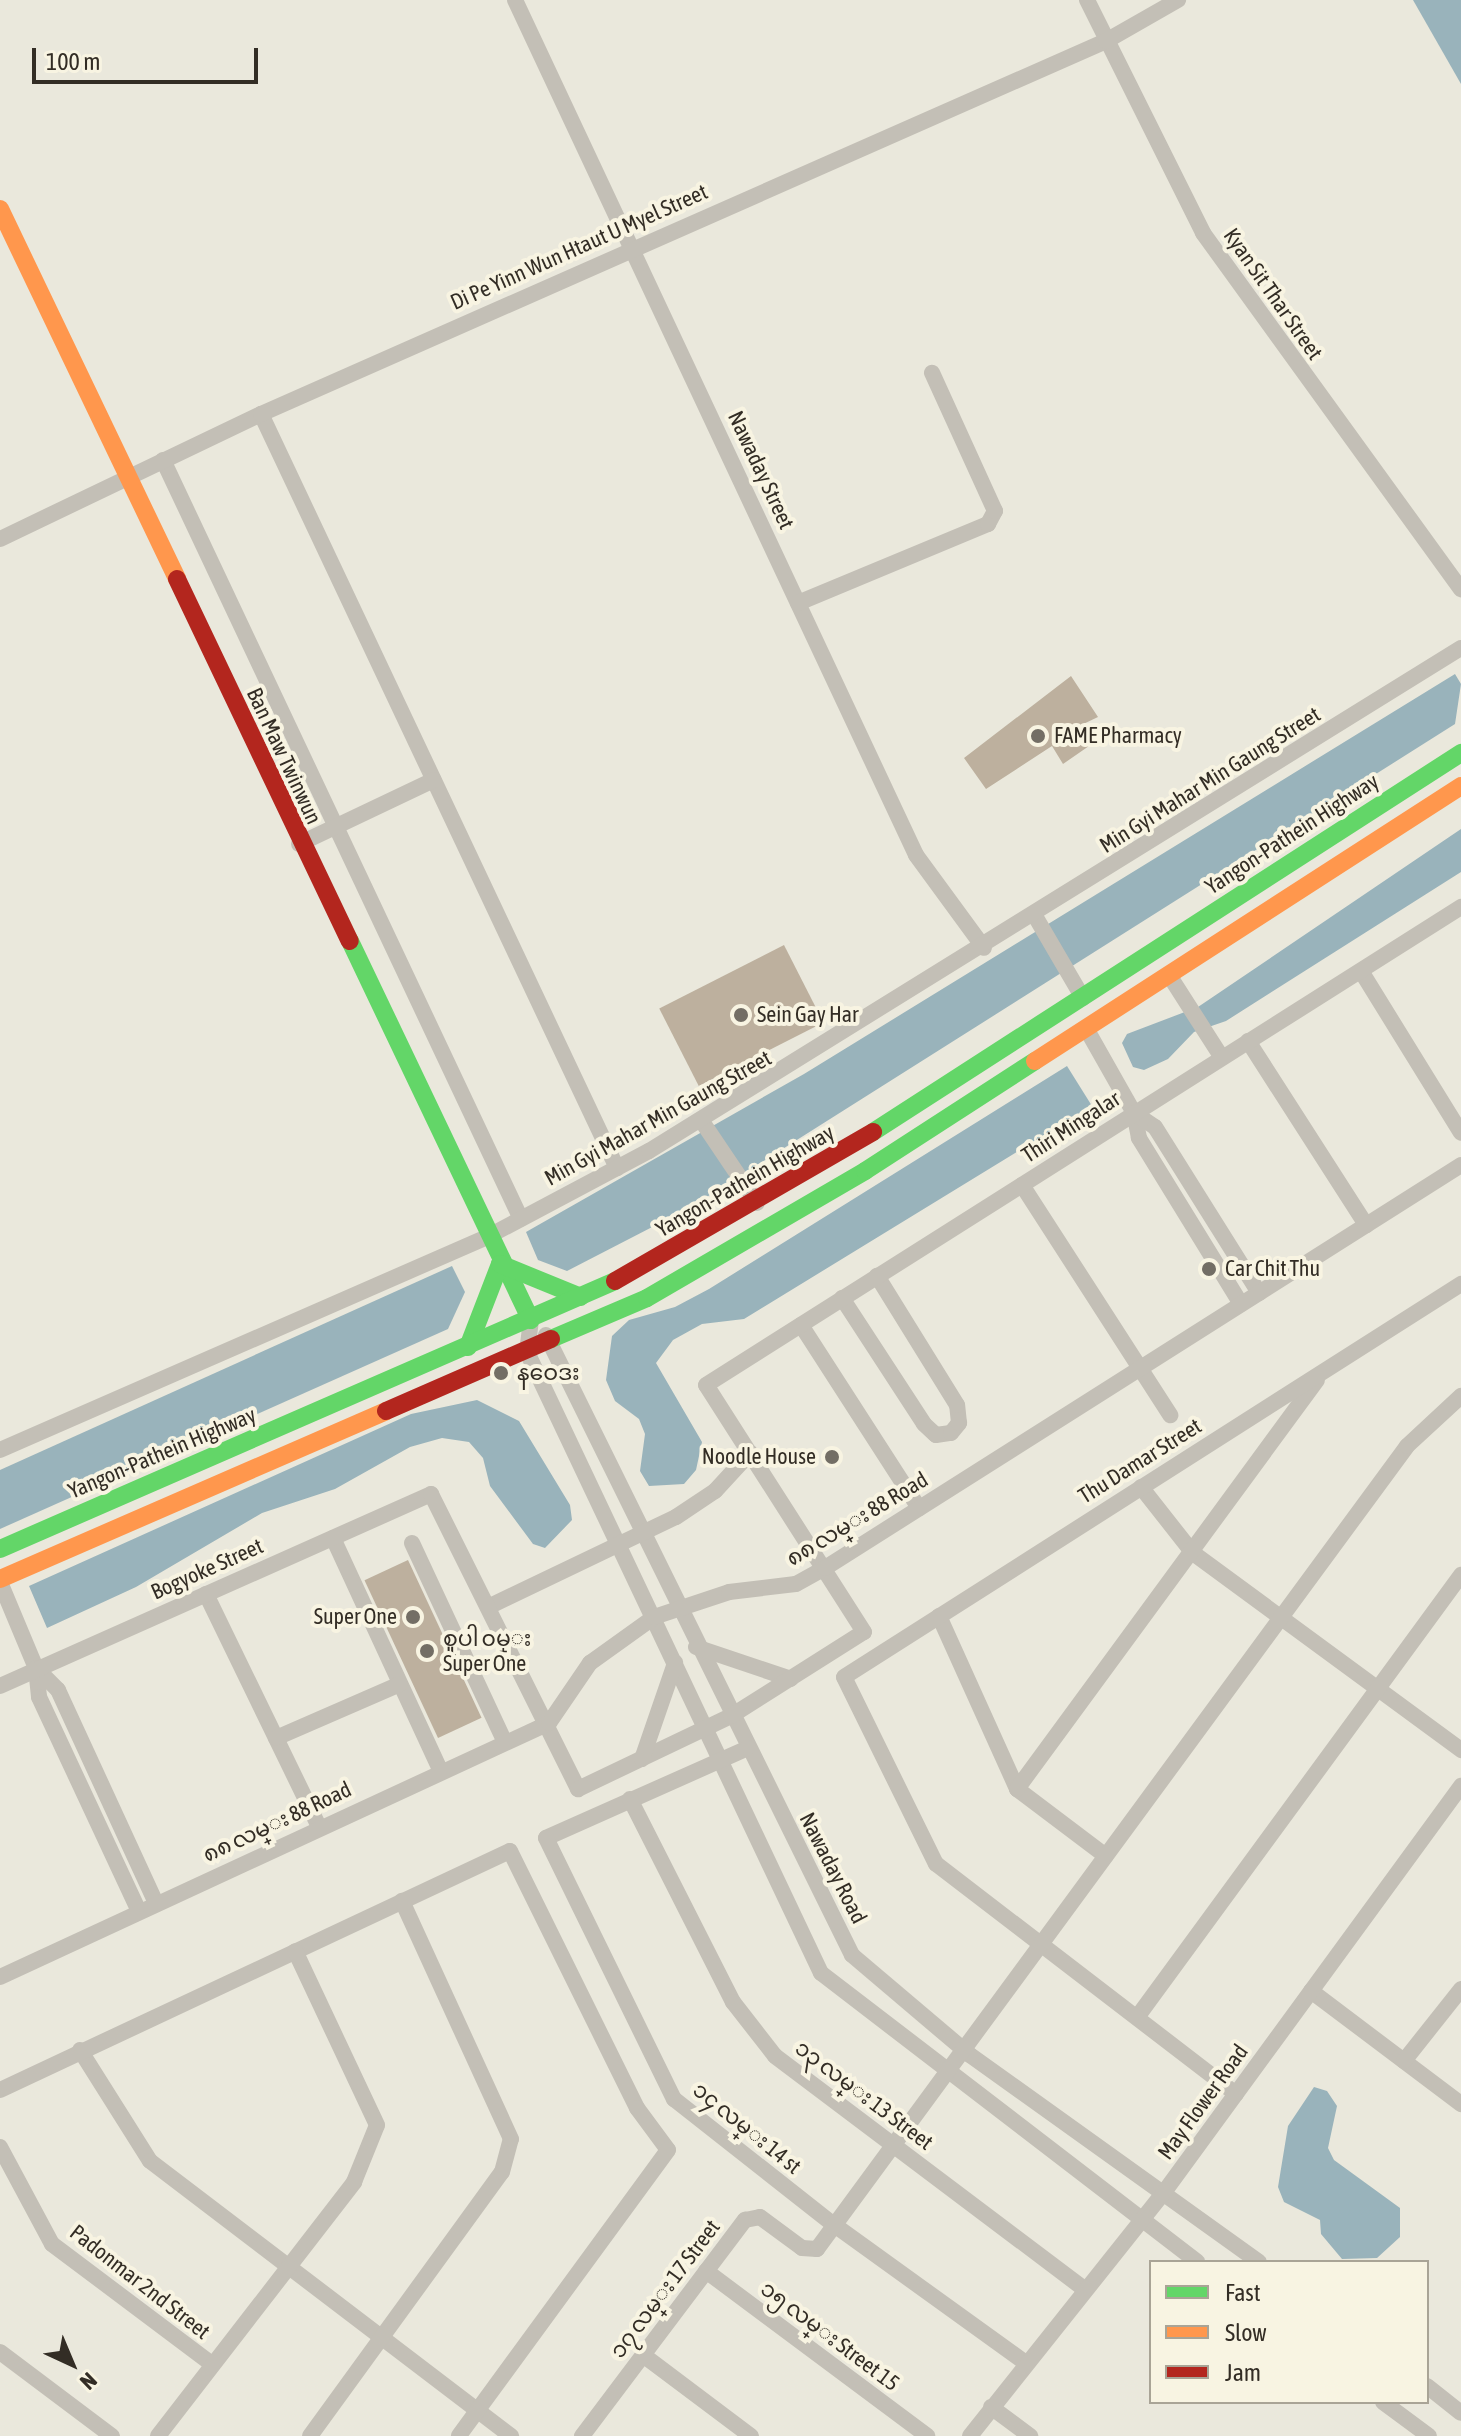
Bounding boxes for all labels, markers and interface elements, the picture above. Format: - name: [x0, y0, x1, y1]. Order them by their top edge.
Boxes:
- scale bar: [36, 32, 262, 82]
- text: 100 m: [46, 48, 100, 75]
- street label: Di Pe Yinn Wun Htaut U Myel Street: [446, 178, 712, 316]
- street label: Kyan Sit Thar Street: [1218, 223, 1328, 365]
- street label: Nawaday Street: [722, 407, 800, 533]
- street label: Ban Maw Twinwun: [241, 684, 327, 828]
- street label: Min Gyi Mahar Min Gaung Street: [1095, 701, 1325, 859]
- place label: FAME Pharmacy: [1054, 723, 1182, 749]
- marker: FAME Pharmacy: [1029, 727, 1047, 745]
- street label: Yangon-Pathein Highway: [1200, 768, 1384, 900]
- place label: Sein Gay Har: [757, 1002, 858, 1028]
- marker: Sein Gay Har: [732, 1006, 750, 1024]
- street label: Min Gyi Mahar Min Gaung Street: [540, 1045, 776, 1191]
- street label: Thiri Mingalar: [1017, 1085, 1125, 1169]
- street label: Yangon-Pathein Highway: [651, 1119, 839, 1243]
- place label: Car Chit Thu: [1225, 1256, 1320, 1282]
- marker: Car Chit Thu: [1200, 1260, 1218, 1278]
- place label: နဝေဒး: [517, 1360, 580, 1386]
- marker: နဝေဒး: [492, 1364, 510, 1382]
- street label: Yangon-Pathein Highway: [64, 1402, 260, 1504]
- street label: Thu Damar Street: [1074, 1413, 1206, 1509]
- place label: Noodle House: [702, 1444, 816, 1470]
- marker: Noodle House: [823, 1448, 841, 1466]
- street label: ၈၈ လမ္း 88 Road: [781, 1466, 933, 1572]
- street label: Bogyoke Street: [147, 1533, 267, 1605]
- place label: Super One: [314, 1604, 397, 1630]
- marker: Super One: [404, 1608, 422, 1626]
- place label: စူပါ ၀မ္း Super One: [443, 1625, 531, 1676]
- marker: စူပါ ၀မ္း Super One: [418, 1642, 436, 1660]
- street label: ၈၈ လမ္း 88 Road: [199, 1776, 355, 1868]
- street label: Nawaday Road: [794, 1808, 872, 1928]
- street label: ၁၃ လမ္း 13 Street: [790, 2035, 938, 2155]
- street label: May Flower Road: [1152, 2039, 1254, 2165]
- street label: ၁၄ လမ္း 14 st: [688, 2076, 806, 2180]
- street label: ၁၇ လမ္း 17 Street: [604, 2215, 726, 2363]
- street label: Padonmar 2nd Street: [65, 2219, 215, 2345]
- legend: [1149, 2260, 1429, 2404]
- street label: ၁၅ လမ္း Street 15: [755, 2275, 905, 2397]
- text: Fast: [1225, 2279, 1261, 2306]
- text: Slow: [1225, 2319, 1267, 2346]
- north arrow: [32, 2324, 112, 2404]
- text: Jam: [1225, 2359, 1261, 2386]
- text: N: [75, 2367, 102, 2395]

